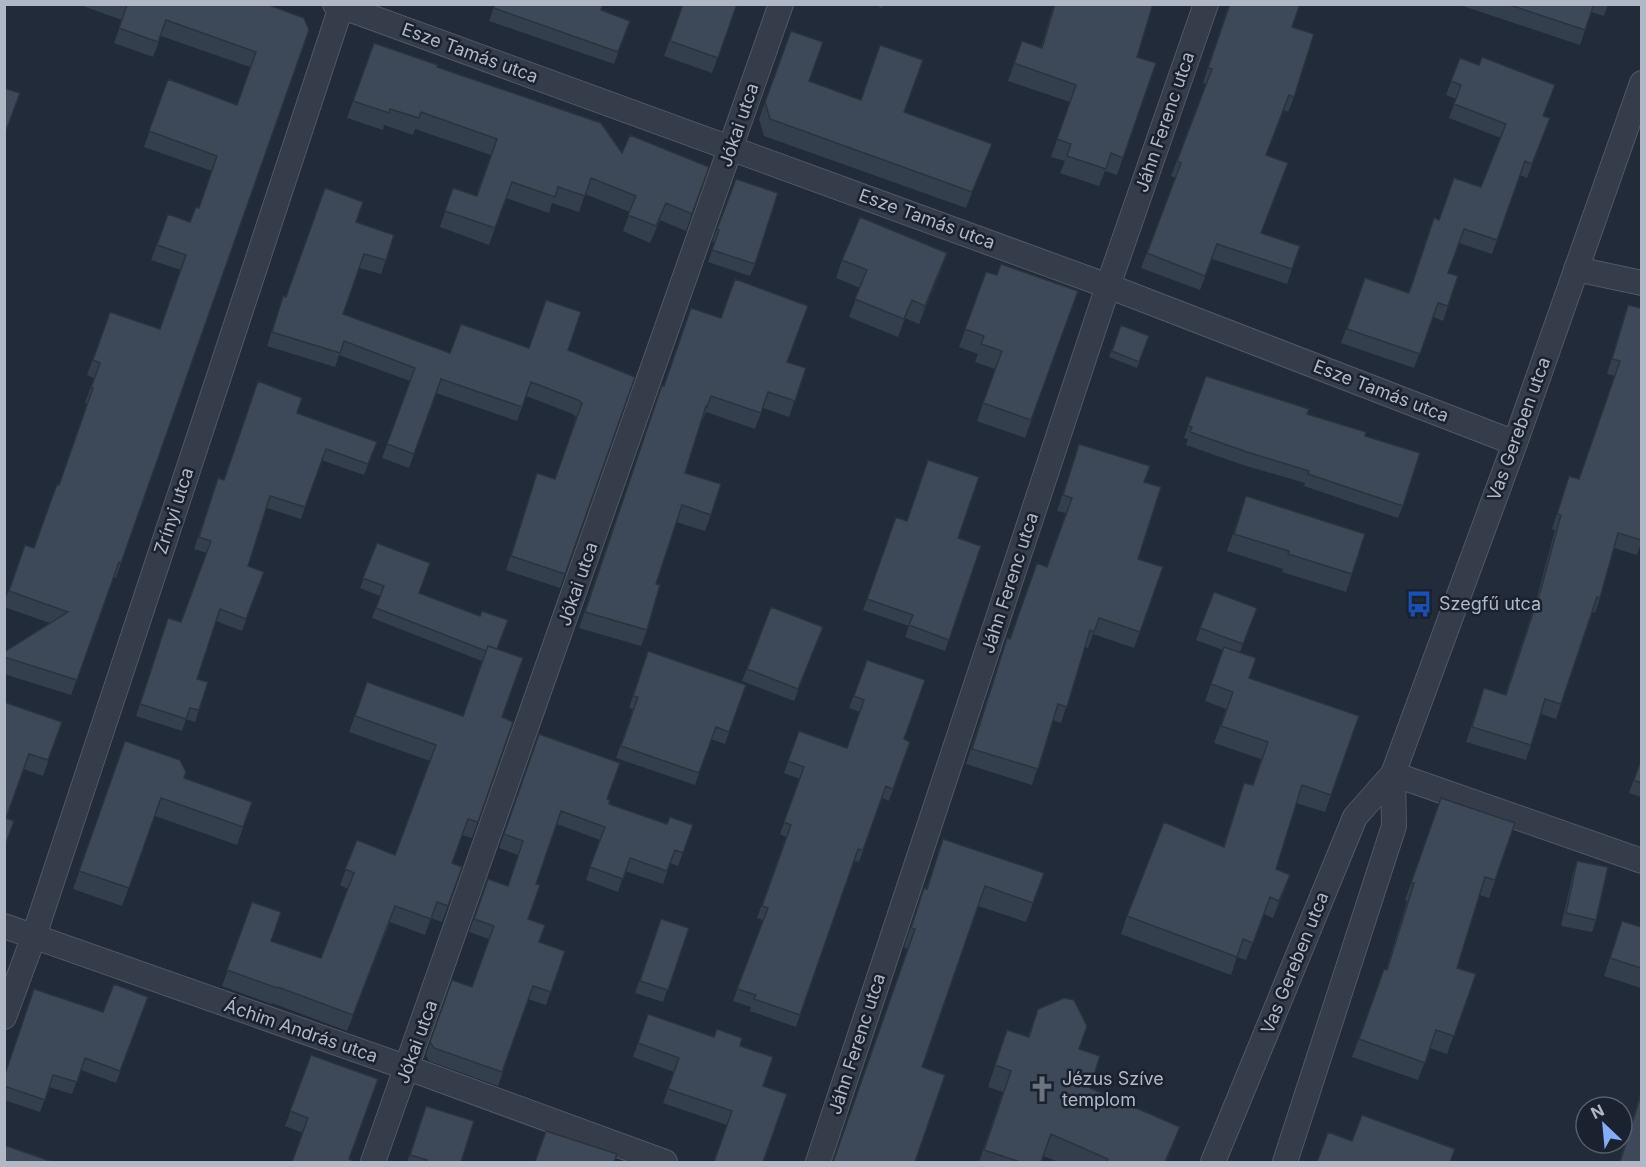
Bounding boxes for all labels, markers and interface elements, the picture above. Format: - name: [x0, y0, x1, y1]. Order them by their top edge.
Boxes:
- street label: Esze Tamás utca: [399, 18, 541, 87]
- street label: Jáhn Ferenc utca: [1131, 49, 1198, 195]
- street label: Jókai utca: [714, 80, 763, 170]
- street label: Esze Tamás utca: [856, 184, 998, 253]
- street label: Vas Gereben utca: [1483, 354, 1554, 503]
- street label: Esze Tamás utca: [1311, 355, 1452, 426]
- street label: Zrínyi utca: [150, 465, 197, 557]
- street label: Jáhn Ferenc utca: [977, 510, 1042, 656]
- street label: Jókai utca: [553, 539, 602, 629]
- bus stop icon: Szegfű utca: [1404, 589, 1434, 619]
- place label: Szegfű utca: [1439, 593, 1541, 614]
- street label: Vas Gereben utca: [1256, 889, 1333, 1037]
- street label: Jáhn Ferenc utca: [824, 971, 889, 1117]
- street label: Áchim András utca: [222, 993, 381, 1067]
- street label: Jókai utca: [392, 997, 441, 1086]
- place label: Jézus Szíve templom: [1062, 1068, 1164, 1110]
- church icon: Jézus Szíve templom: [1027, 1074, 1057, 1104]
- north arrow: [1574, 1095, 1634, 1155]
- text: N: [1588, 1100, 1607, 1123]

